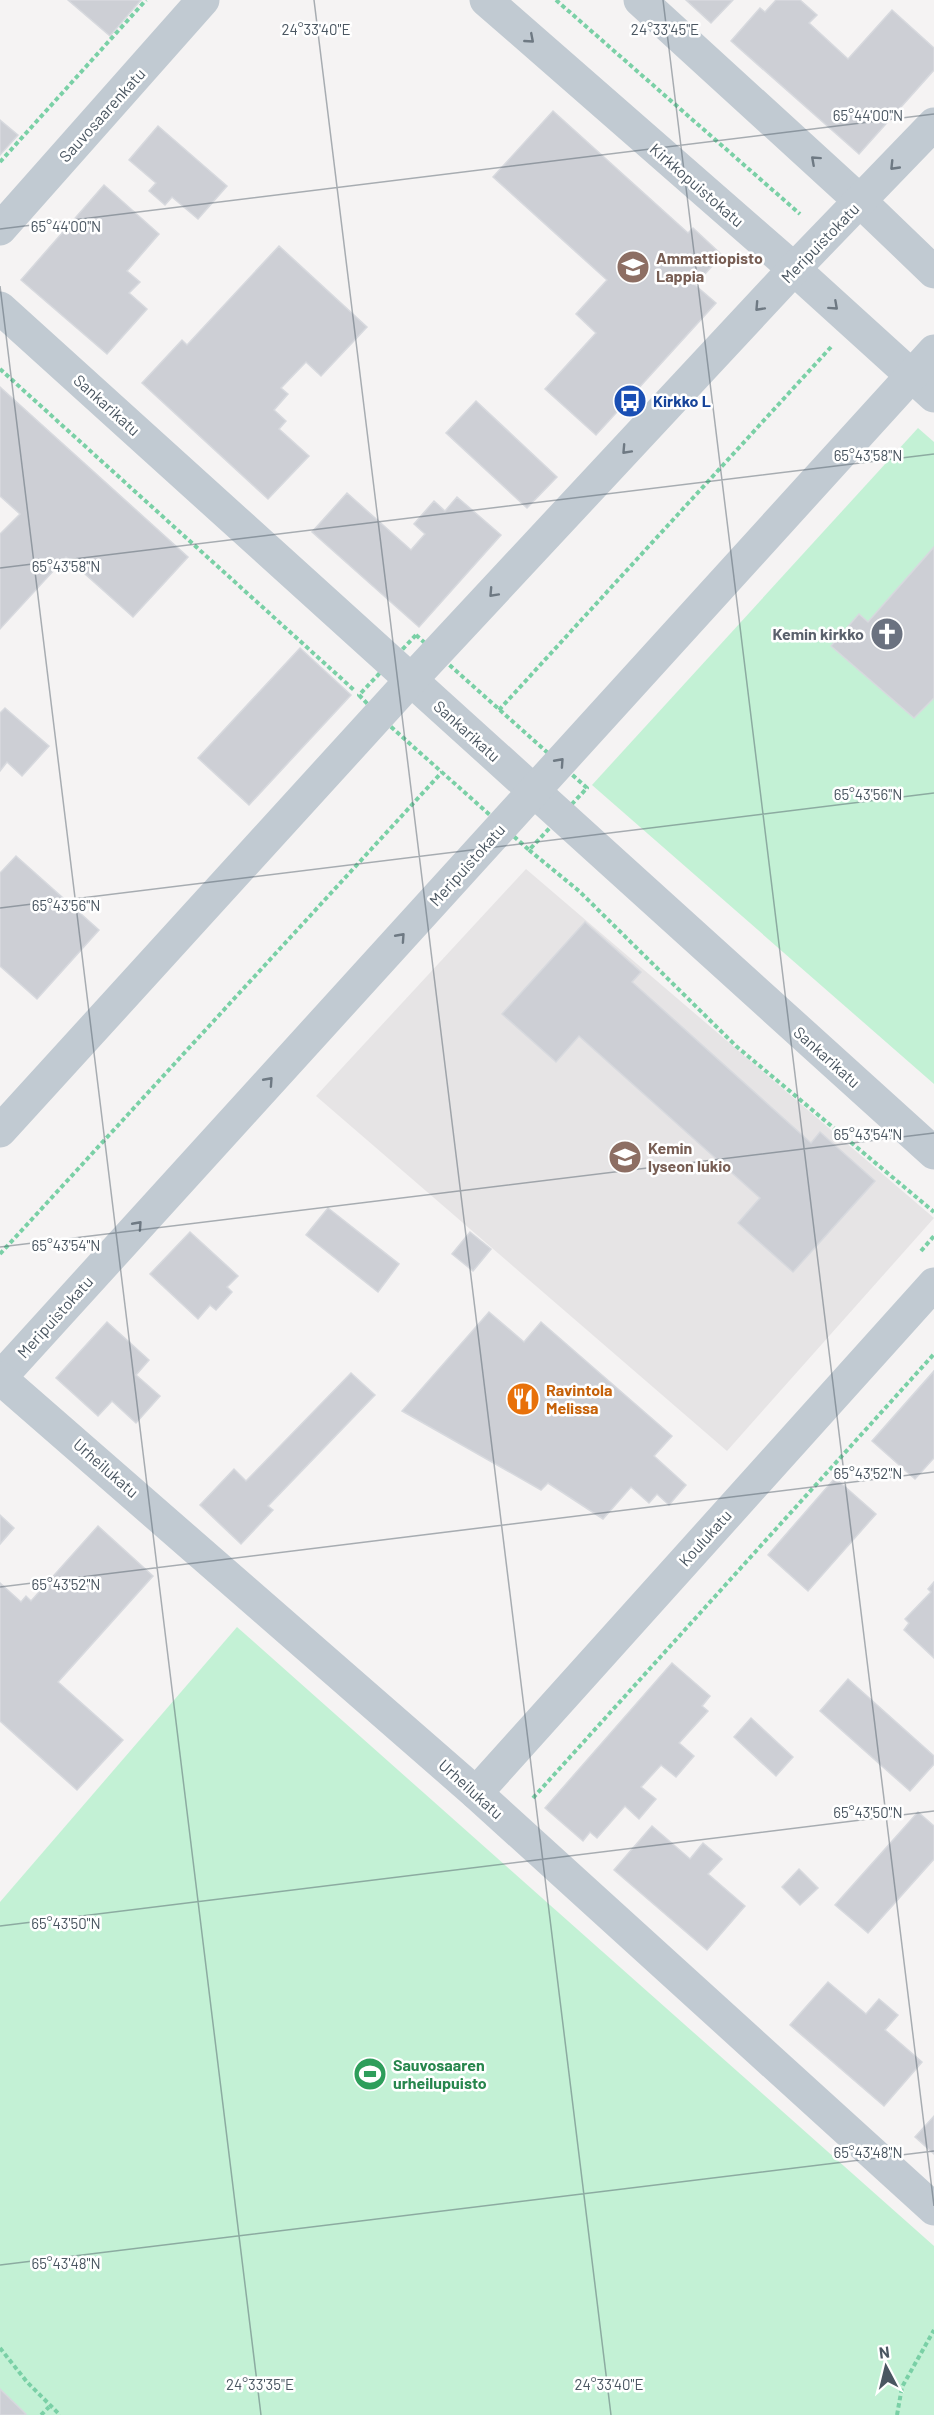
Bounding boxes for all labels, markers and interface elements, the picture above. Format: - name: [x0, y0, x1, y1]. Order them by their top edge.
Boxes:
- text: 24°33'40"E: [281, 20, 351, 38]
- text: 24°33'45"E: [631, 20, 699, 38]
- one-way arrow: [523, 31, 534, 42]
- street label: Sauvosaarenkatu: [55, 64, 149, 165]
- text: 65°44'00"N: [833, 106, 903, 124]
- street label: Kirkkopuistokatu: [647, 139, 748, 230]
- one-way arrow: [811, 156, 822, 167]
- one-way arrow: [890, 159, 901, 170]
- street label: Meripuistokatu: [777, 199, 863, 287]
- text: 65°44'00"N: [31, 217, 101, 235]
- place label: Ammattiopisto Lappia: [656, 248, 763, 285]
- school or university icon: Ammattiopisto Lappia: [615, 249, 651, 285]
- one-way arrow: [827, 299, 838, 310]
- one-way arrow: [755, 301, 766, 311]
- street label: Sankarikatu: [70, 370, 144, 439]
- bus stop icon: Kirkko L: [612, 383, 648, 419]
- place label: Kirkko L: [653, 391, 711, 410]
- one-way arrow: [622, 443, 633, 454]
- text: 65°43'58"N: [834, 446, 902, 464]
- text: 65°43'58"N: [32, 557, 100, 575]
- one-way arrow: [489, 586, 500, 596]
- church icon: Kemin kirkko: [869, 616, 905, 652]
- place label: Kemin kirkko: [772, 624, 864, 643]
- street label: Sankarikatu: [430, 696, 504, 765]
- one-way arrow: [553, 758, 564, 769]
- text: 65°43'56"N: [834, 785, 902, 803]
- street label: Meripuistokatu: [425, 820, 508, 910]
- text: 65°43'56"N: [32, 896, 100, 914]
- one-way arrow: [394, 933, 405, 944]
- street label: Sankarikatu: [790, 1022, 864, 1091]
- one-way arrow: [262, 1077, 273, 1088]
- text: 65°43'54"N: [834, 1125, 902, 1143]
- place label: Kemin lyseon lukio: [648, 1138, 731, 1175]
- school or university icon: Kemin lyseon lukio: [607, 1139, 643, 1175]
- one-way arrow: [131, 1221, 142, 1232]
- text: 65°43'54"N: [32, 1236, 100, 1254]
- street label: Meripuistokatu: [13, 1272, 96, 1362]
- place label: Ravintola Melissa: [546, 1380, 612, 1417]
- restaurant icon: Ravintola Melissa: [505, 1381, 541, 1417]
- street label: Urheilukatu: [70, 1434, 143, 1501]
- text: 65°43'52"N: [834, 1464, 902, 1482]
- street label: Koulukatu: [674, 1505, 735, 1570]
- text: 65°43'52"N: [32, 1575, 100, 1593]
- street label: Urheilukatu: [435, 1755, 507, 1822]
- text: 65°43'50"N: [833, 1803, 903, 1821]
- text: 65°43'50"N: [31, 1914, 101, 1932]
- place label: Sauvosaaren urheilupuisto: [393, 2055, 487, 2092]
- sports icon: Sauvosaaren urheilupuisto: [352, 2056, 388, 2092]
- text: 65°43'48"N: [833, 2143, 903, 2161]
- text: 65°43'48"N: [31, 2254, 101, 2272]
- north arrow: [856, 2337, 916, 2397]
- text: N: [878, 2342, 891, 2362]
- text: 24°33'35"E: [226, 2375, 294, 2393]
- text: 24°33'40"E: [574, 2375, 644, 2393]

